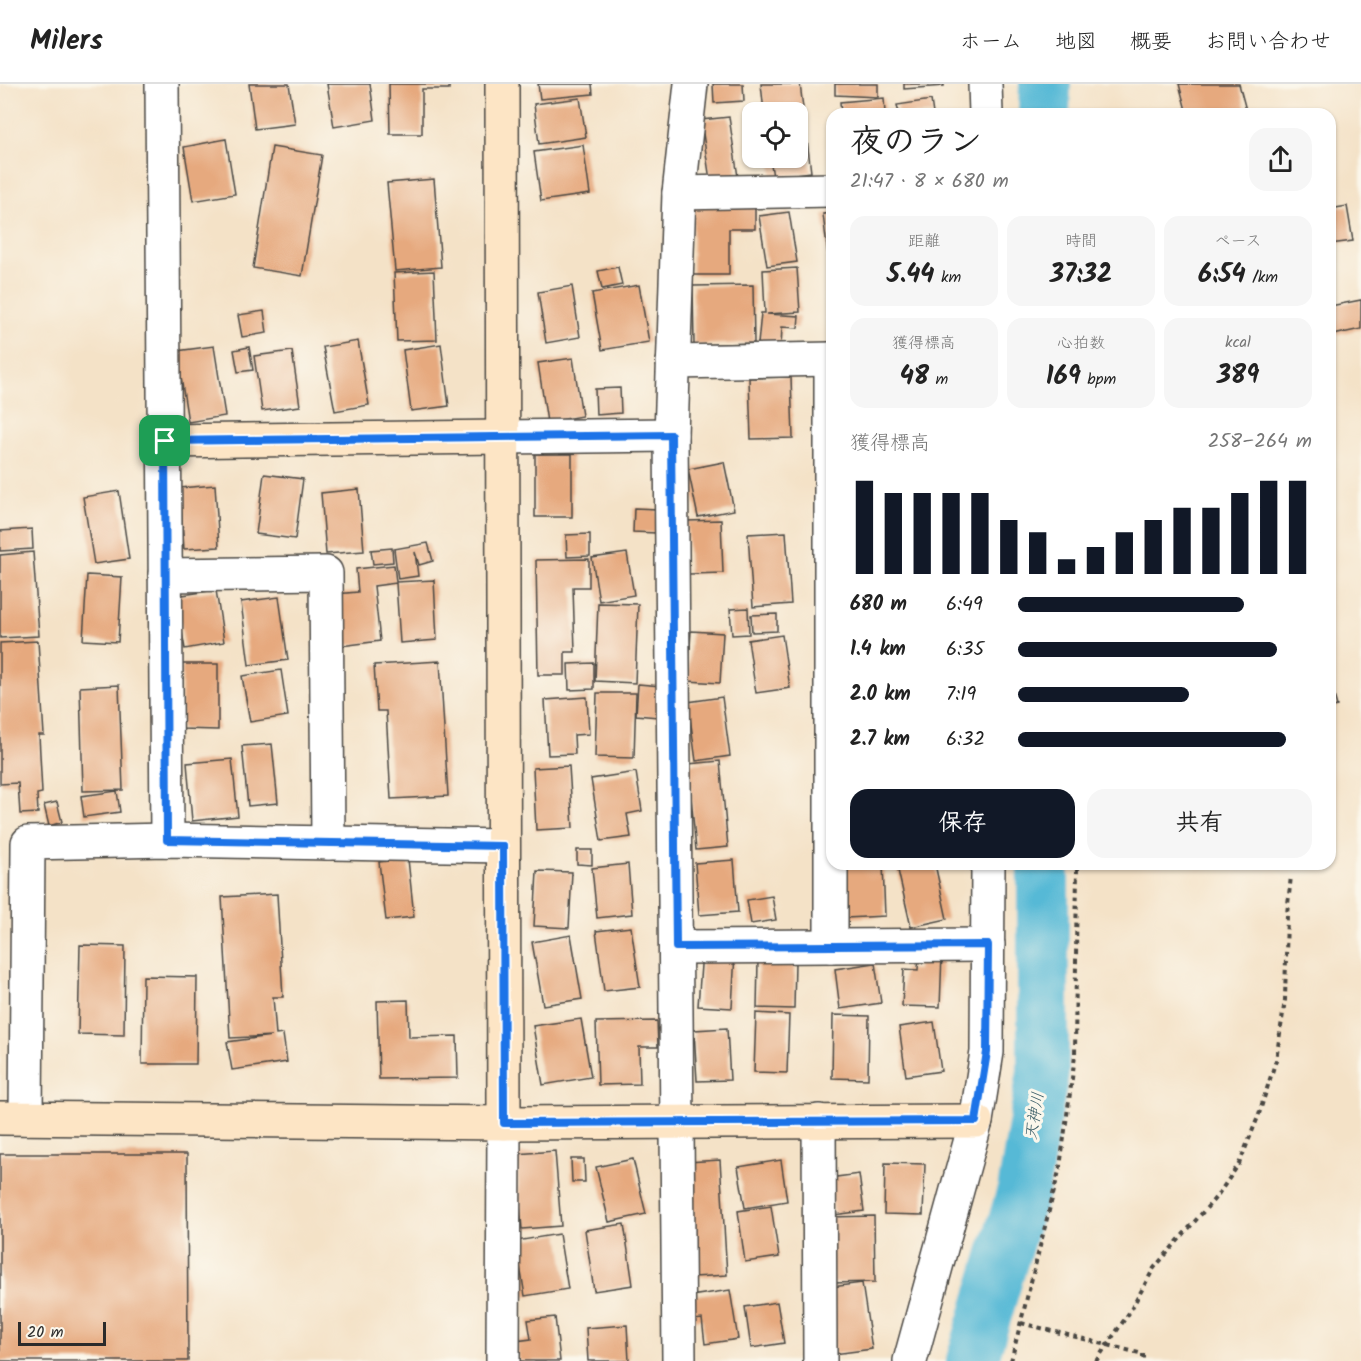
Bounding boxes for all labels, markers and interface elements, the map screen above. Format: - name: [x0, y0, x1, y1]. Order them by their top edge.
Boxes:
- text: Milers: [30, 19, 103, 64]
- text: ホーム: [960, 26, 1022, 59]
- text: 地図: [1055, 26, 1097, 59]
- text: 概要: [1130, 26, 1172, 59]
- text: お問い合わせ: [1205, 26, 1331, 59]
- map controls: [742, 102, 808, 168]
- button: locate: [742, 102, 808, 168]
- text: 夜のラン: [850, 117, 982, 170]
- button: share: [1249, 128, 1312, 191]
- text: 21:47 · 8 × 680 m: [850, 166, 1009, 198]
- text: 距離: [908, 229, 940, 254]
- text: 時間: [1065, 229, 1097, 254]
- text: ペース: [1214, 229, 1262, 254]
- text: 5.44: [887, 254, 935, 296]
- text: 37:32: [1050, 254, 1112, 296]
- text: 6:54: [1198, 254, 1246, 296]
- text: km: [935, 265, 961, 290]
- text: /km: [1246, 265, 1278, 290]
- text: kcal: [1225, 330, 1251, 355]
- text: 獲得標高: [892, 331, 956, 356]
- text: 心拍数: [1057, 331, 1105, 356]
- text: 389: [1217, 355, 1259, 397]
- text: 48: [900, 356, 929, 398]
- text: 169: [1046, 356, 1081, 398]
- text: m: [929, 367, 948, 392]
- text: bpm: [1081, 367, 1116, 392]
- pin: [139, 415, 190, 466]
- icon: arrive: [148, 424, 181, 457]
- text: 258–264 m: [1208, 426, 1312, 458]
- text: 獲得標高: [850, 428, 930, 460]
- text: 680 m: [850, 589, 907, 621]
- text: 6:49: [946, 589, 983, 621]
- text: 1.4 km: [850, 634, 906, 666]
- text: 6:35: [946, 634, 984, 666]
- text: 2.0 km: [850, 679, 911, 711]
- text: 7:19: [946, 679, 976, 711]
- text: 2.7 km: [850, 724, 910, 756]
- text: 6:32: [946, 724, 985, 756]
- button: 保存: [850, 789, 1075, 858]
- button: 共有: [1087, 789, 1312, 858]
- water label: 天神川: [1019, 1090, 1051, 1142]
- scale bar: [18, 1319, 106, 1346]
- text: 20 m: [27, 1320, 63, 1345]

